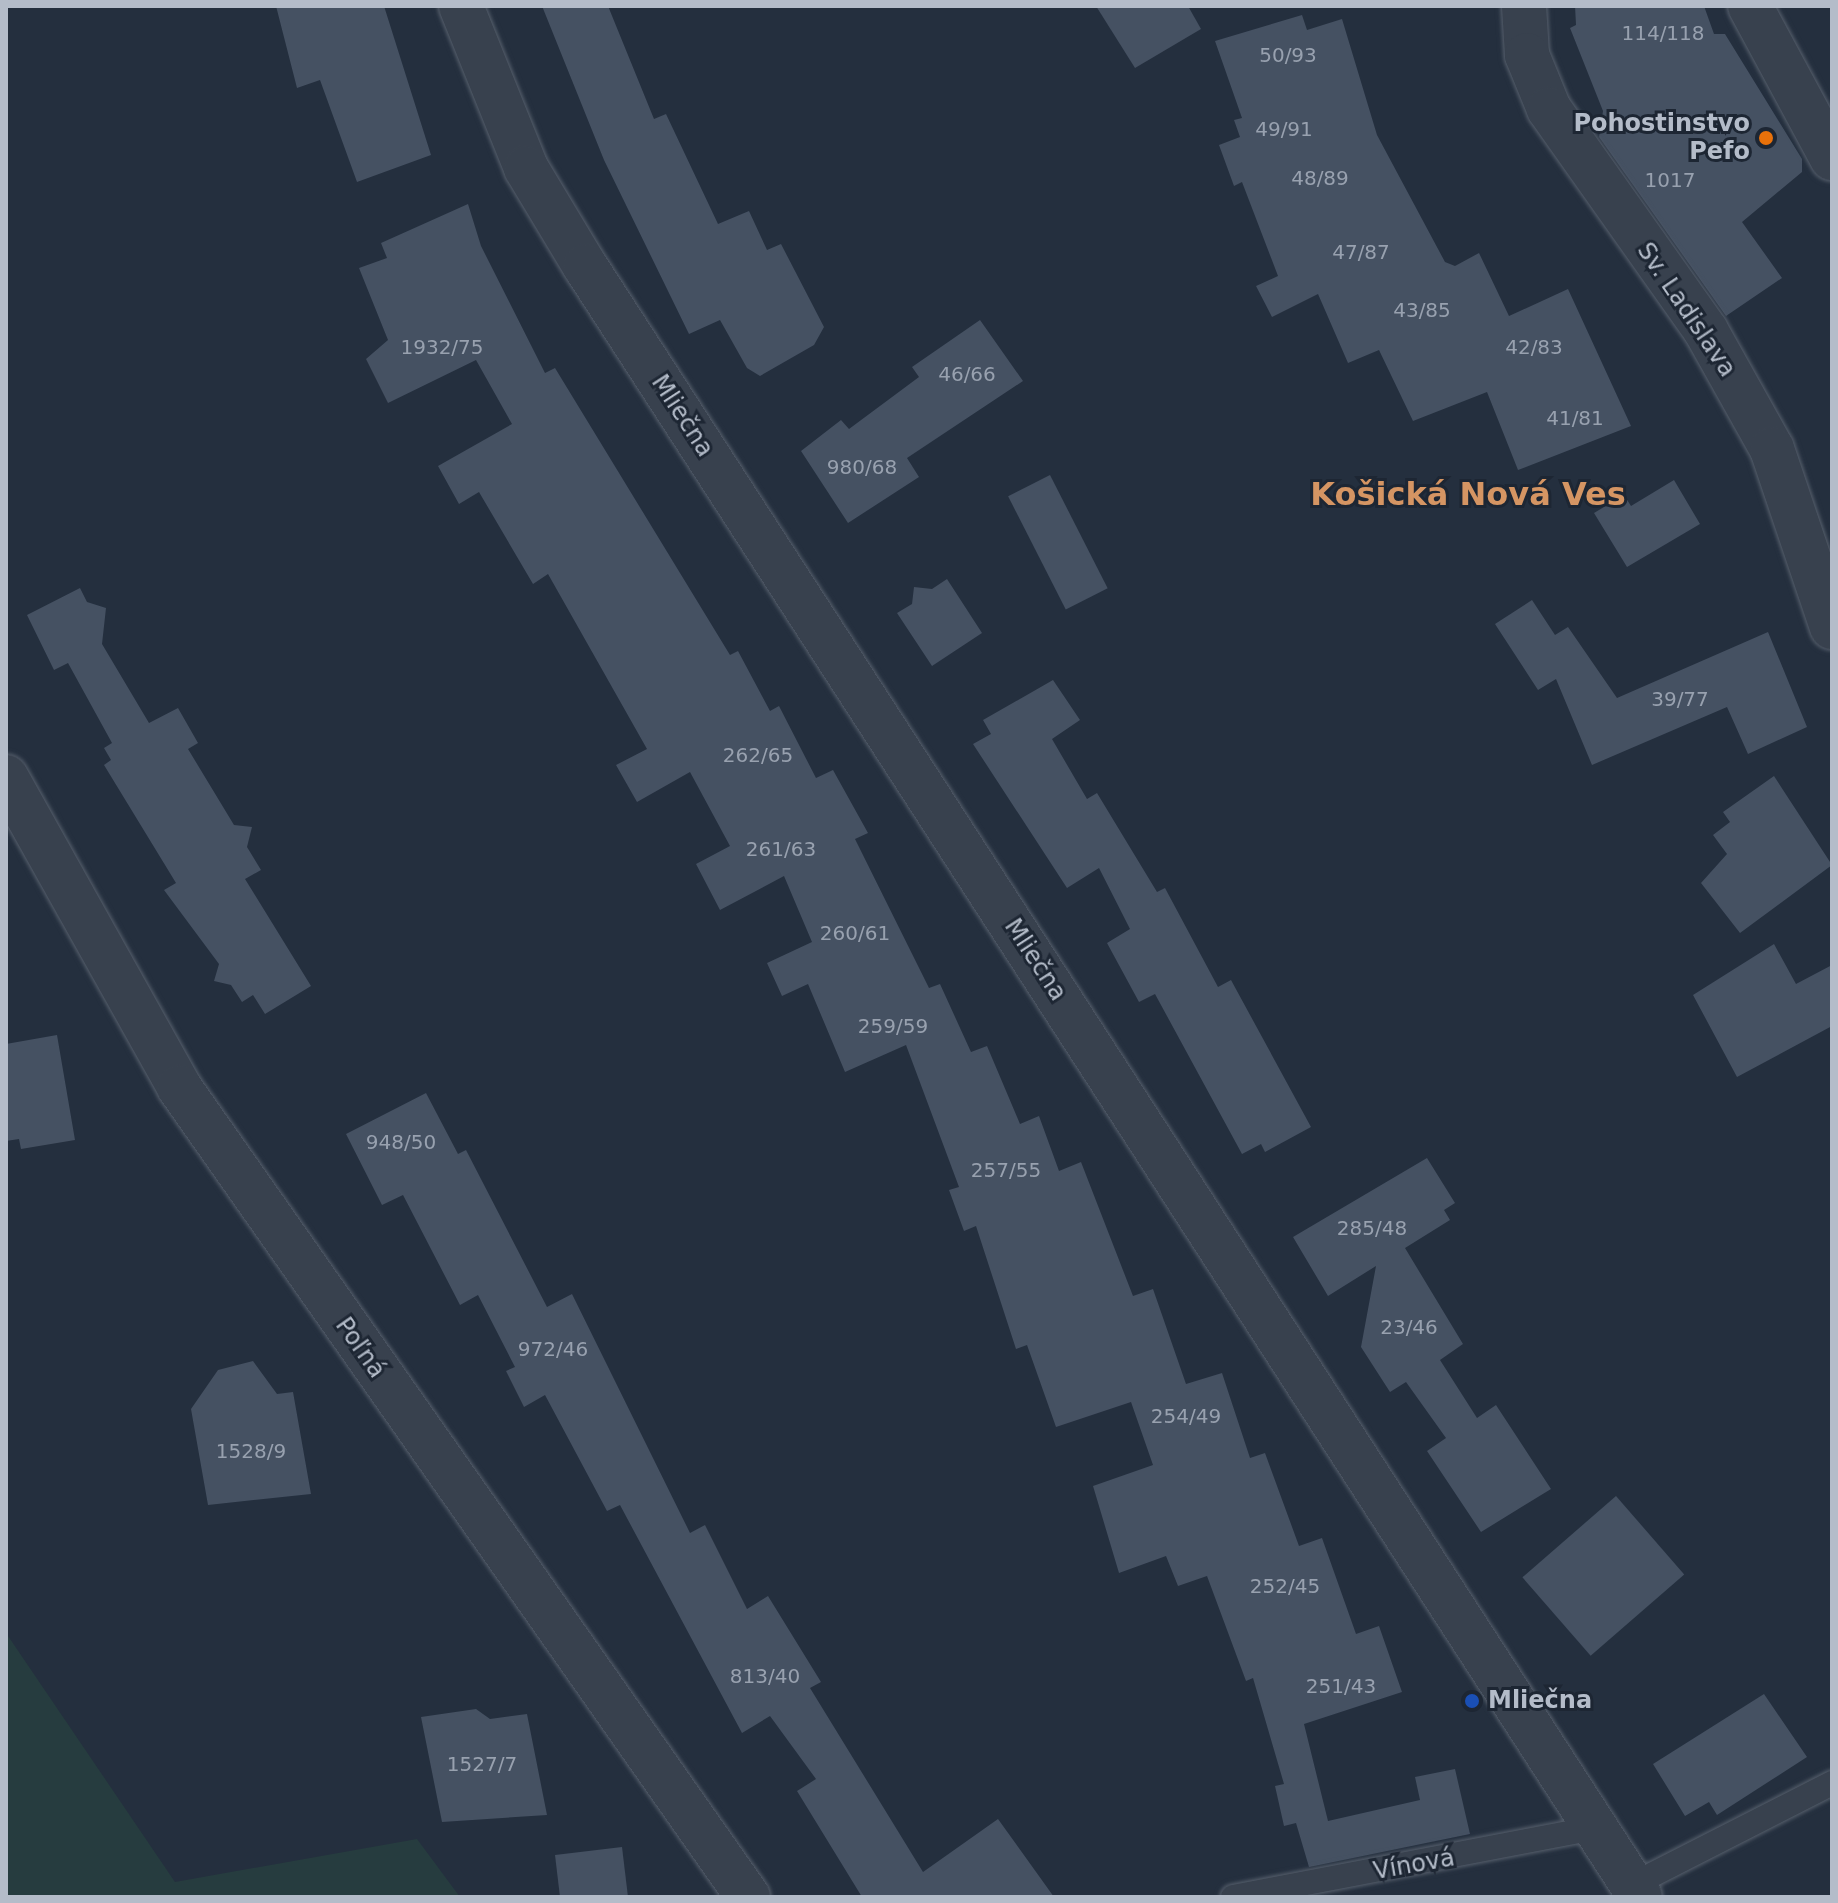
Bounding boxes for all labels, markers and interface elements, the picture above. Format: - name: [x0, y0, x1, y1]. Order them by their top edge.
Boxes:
- house number: 114/118: [1621, 21, 1705, 45]
- house number: 50/93: [1259, 43, 1317, 67]
- place label: Pohostinstvo Pefo: [1573, 110, 1750, 166]
- house number: 49/91: [1255, 117, 1313, 141]
- marker: Pohostinstvo Pefo: [1757, 129, 1775, 147]
- house number: 48/89: [1291, 166, 1349, 190]
- house number: 1017: [1645, 168, 1695, 192]
- street label: Sv. Ladislava: [1631, 237, 1741, 383]
- house number: 47/87: [1332, 240, 1390, 264]
- house number: 43/85: [1393, 298, 1451, 322]
- house number: 1932/75: [400, 335, 484, 359]
- house number: 42/83: [1505, 335, 1563, 359]
- house number: 46/66: [938, 362, 996, 386]
- street label: Mliečna: [645, 370, 719, 462]
- house number: 41/81: [1546, 406, 1604, 430]
- house number: 980/68: [827, 455, 897, 479]
- district label: Košická Nová Ves: [1310, 475, 1626, 513]
- house number: 39/77: [1651, 687, 1709, 711]
- house number: 262/65: [723, 743, 793, 767]
- house number: 261/63: [746, 837, 816, 861]
- street label: Mliečna: [998, 914, 1072, 1006]
- house number: 260/61: [820, 921, 890, 945]
- house number: 259/59: [858, 1014, 928, 1038]
- house number: 948/50: [366, 1130, 436, 1154]
- house number: 257/55: [971, 1158, 1041, 1182]
- house number: 285/48: [1337, 1216, 1407, 1240]
- street label: Poľná: [329, 1312, 391, 1384]
- house number: 23/46: [1380, 1315, 1438, 1339]
- house number: 972/46: [518, 1337, 588, 1361]
- house number: 254/49: [1151, 1404, 1221, 1428]
- house number: 1528/9: [216, 1439, 286, 1463]
- house number: 252/45: [1250, 1574, 1320, 1598]
- house number: 813/40: [730, 1664, 800, 1688]
- house number: 251/43: [1306, 1674, 1376, 1698]
- place label: Mliečna: [1488, 1687, 1592, 1715]
- marker: Mliečna: [1463, 1692, 1481, 1710]
- house number: 1527/7: [447, 1752, 517, 1776]
- street label: Vínová: [1371, 1844, 1457, 1886]

